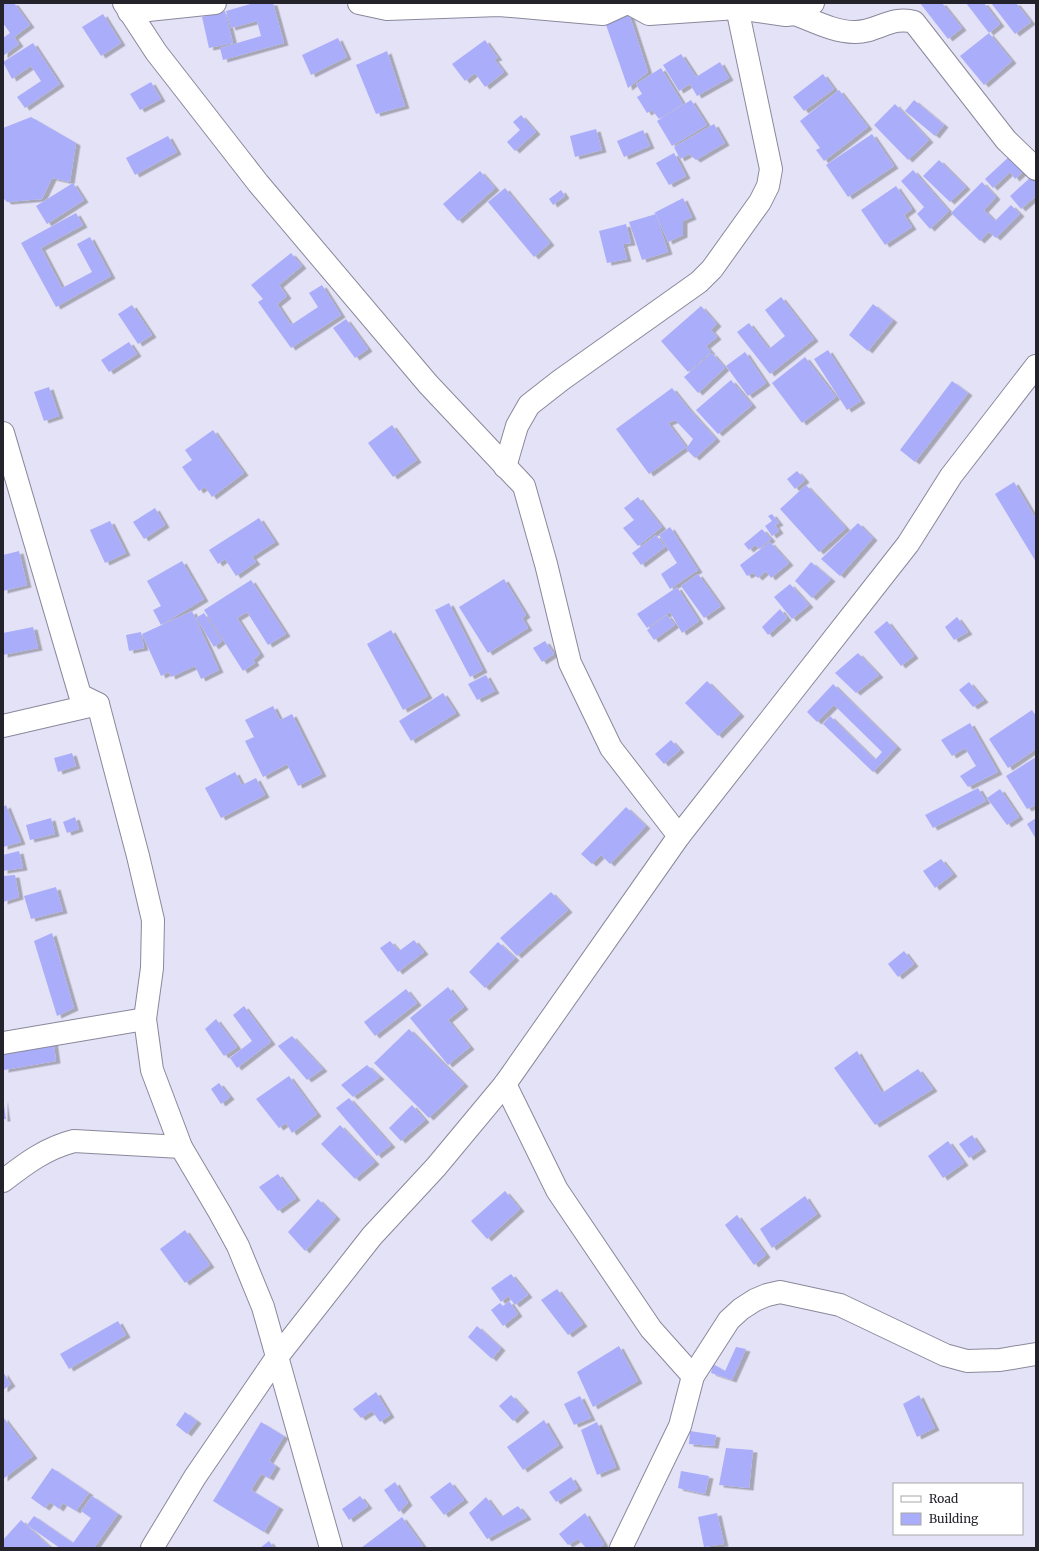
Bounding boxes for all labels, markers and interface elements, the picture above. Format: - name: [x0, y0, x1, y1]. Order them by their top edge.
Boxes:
- legend: [893, 1483, 1023, 1535]
- text: Road: [929, 1491, 958, 1506]
- text: Building: [929, 1511, 979, 1526]

